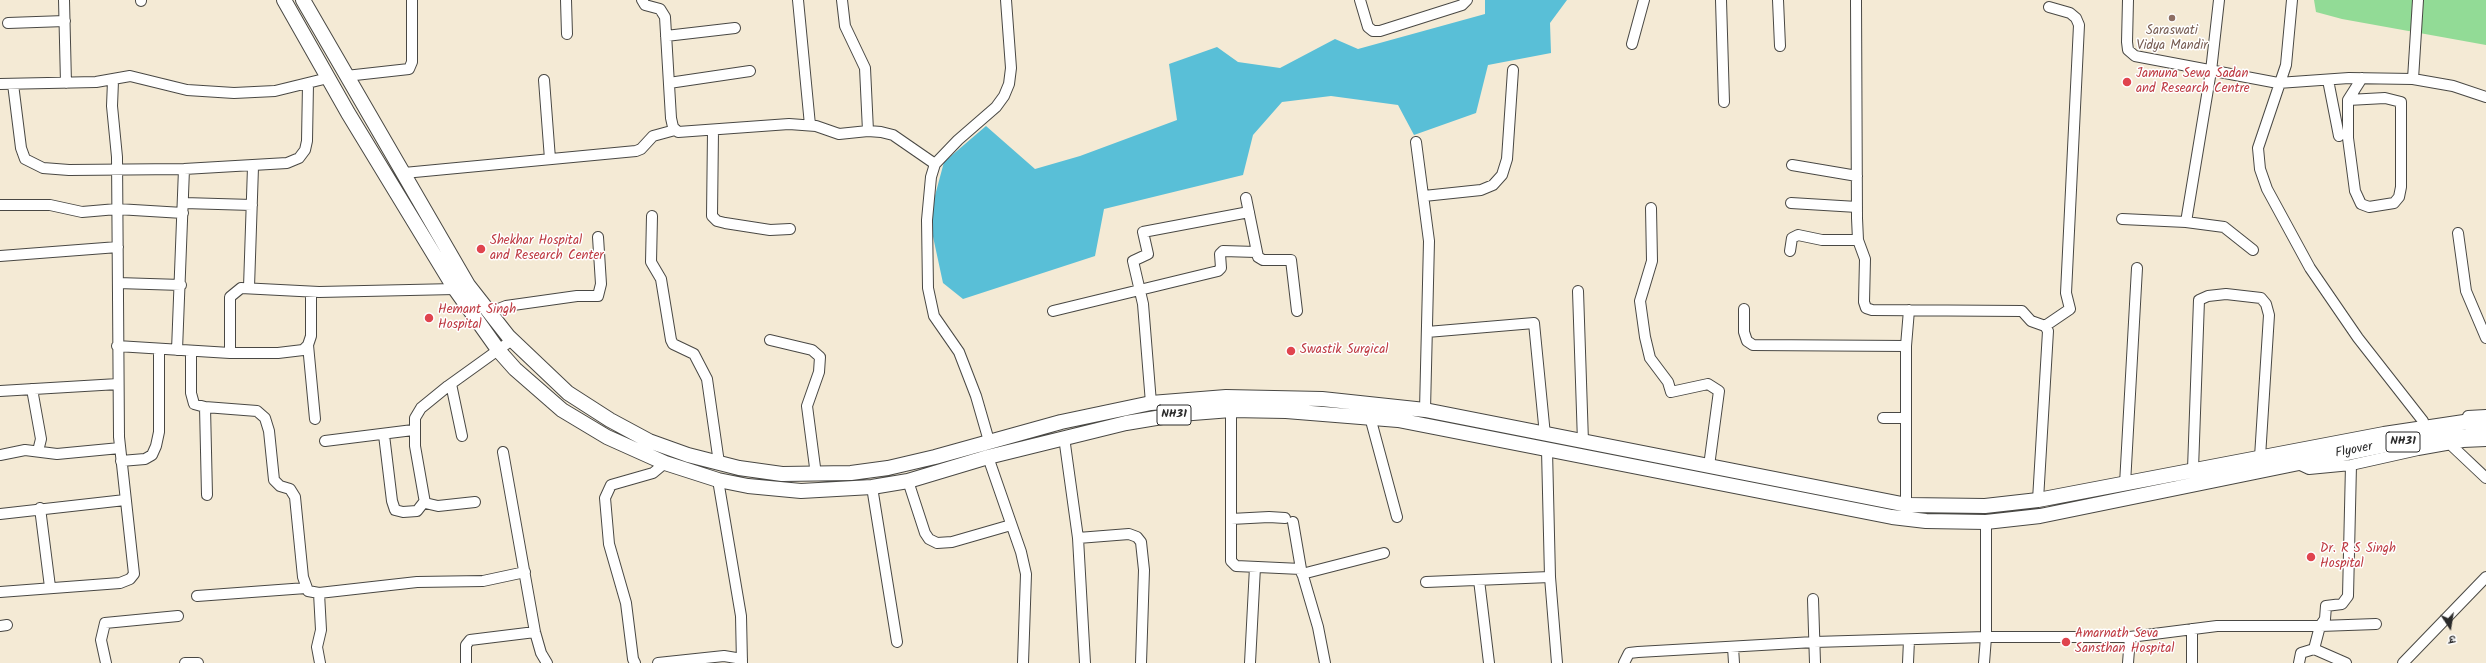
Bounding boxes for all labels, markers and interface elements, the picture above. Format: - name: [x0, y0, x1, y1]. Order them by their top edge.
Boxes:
- marker: Saraswati Vidya Mandir: [2167, 13, 2177, 23]
- place label: Saraswati Vidya Mandir: [2136, 24, 2208, 55]
- place label: Jamuna Sewa Sadan and Research Centre: [2136, 67, 2250, 98]
- marker: Jamuna Sewa Sadan and Research Centre: [2121, 76, 2133, 88]
- place label: Shekhar Hospital and Research Center: [490, 234, 604, 265]
- marker: Shekhar Hospital and Research Center: [475, 243, 487, 255]
- place label: Hemant Singh Hospital: [438, 303, 516, 334]
- marker: Hemant Singh Hospital: [423, 312, 435, 324]
- place label: Swastik Surgical: [1300, 343, 1389, 359]
- marker: Swastik Surgical: [1285, 345, 1297, 357]
- road number: NH31: [1157, 405, 1191, 425]
- road number: NH31: [2386, 432, 2420, 452]
- street label: Flyover: [2334, 440, 2374, 462]
- place label: Dr. R S Singh Hospital: [2320, 542, 2396, 573]
- marker: Dr. R S Singh Hospital: [2305, 551, 2317, 563]
- north arrow: [2430, 607, 2470, 647]
- place label: Amarnath Seva Sansthan Hospital: [2075, 627, 2174, 658]
- text: उ: [2447, 629, 2458, 648]
- marker: Amarnath Seva Sansthan Hospital: [2060, 636, 2072, 648]

